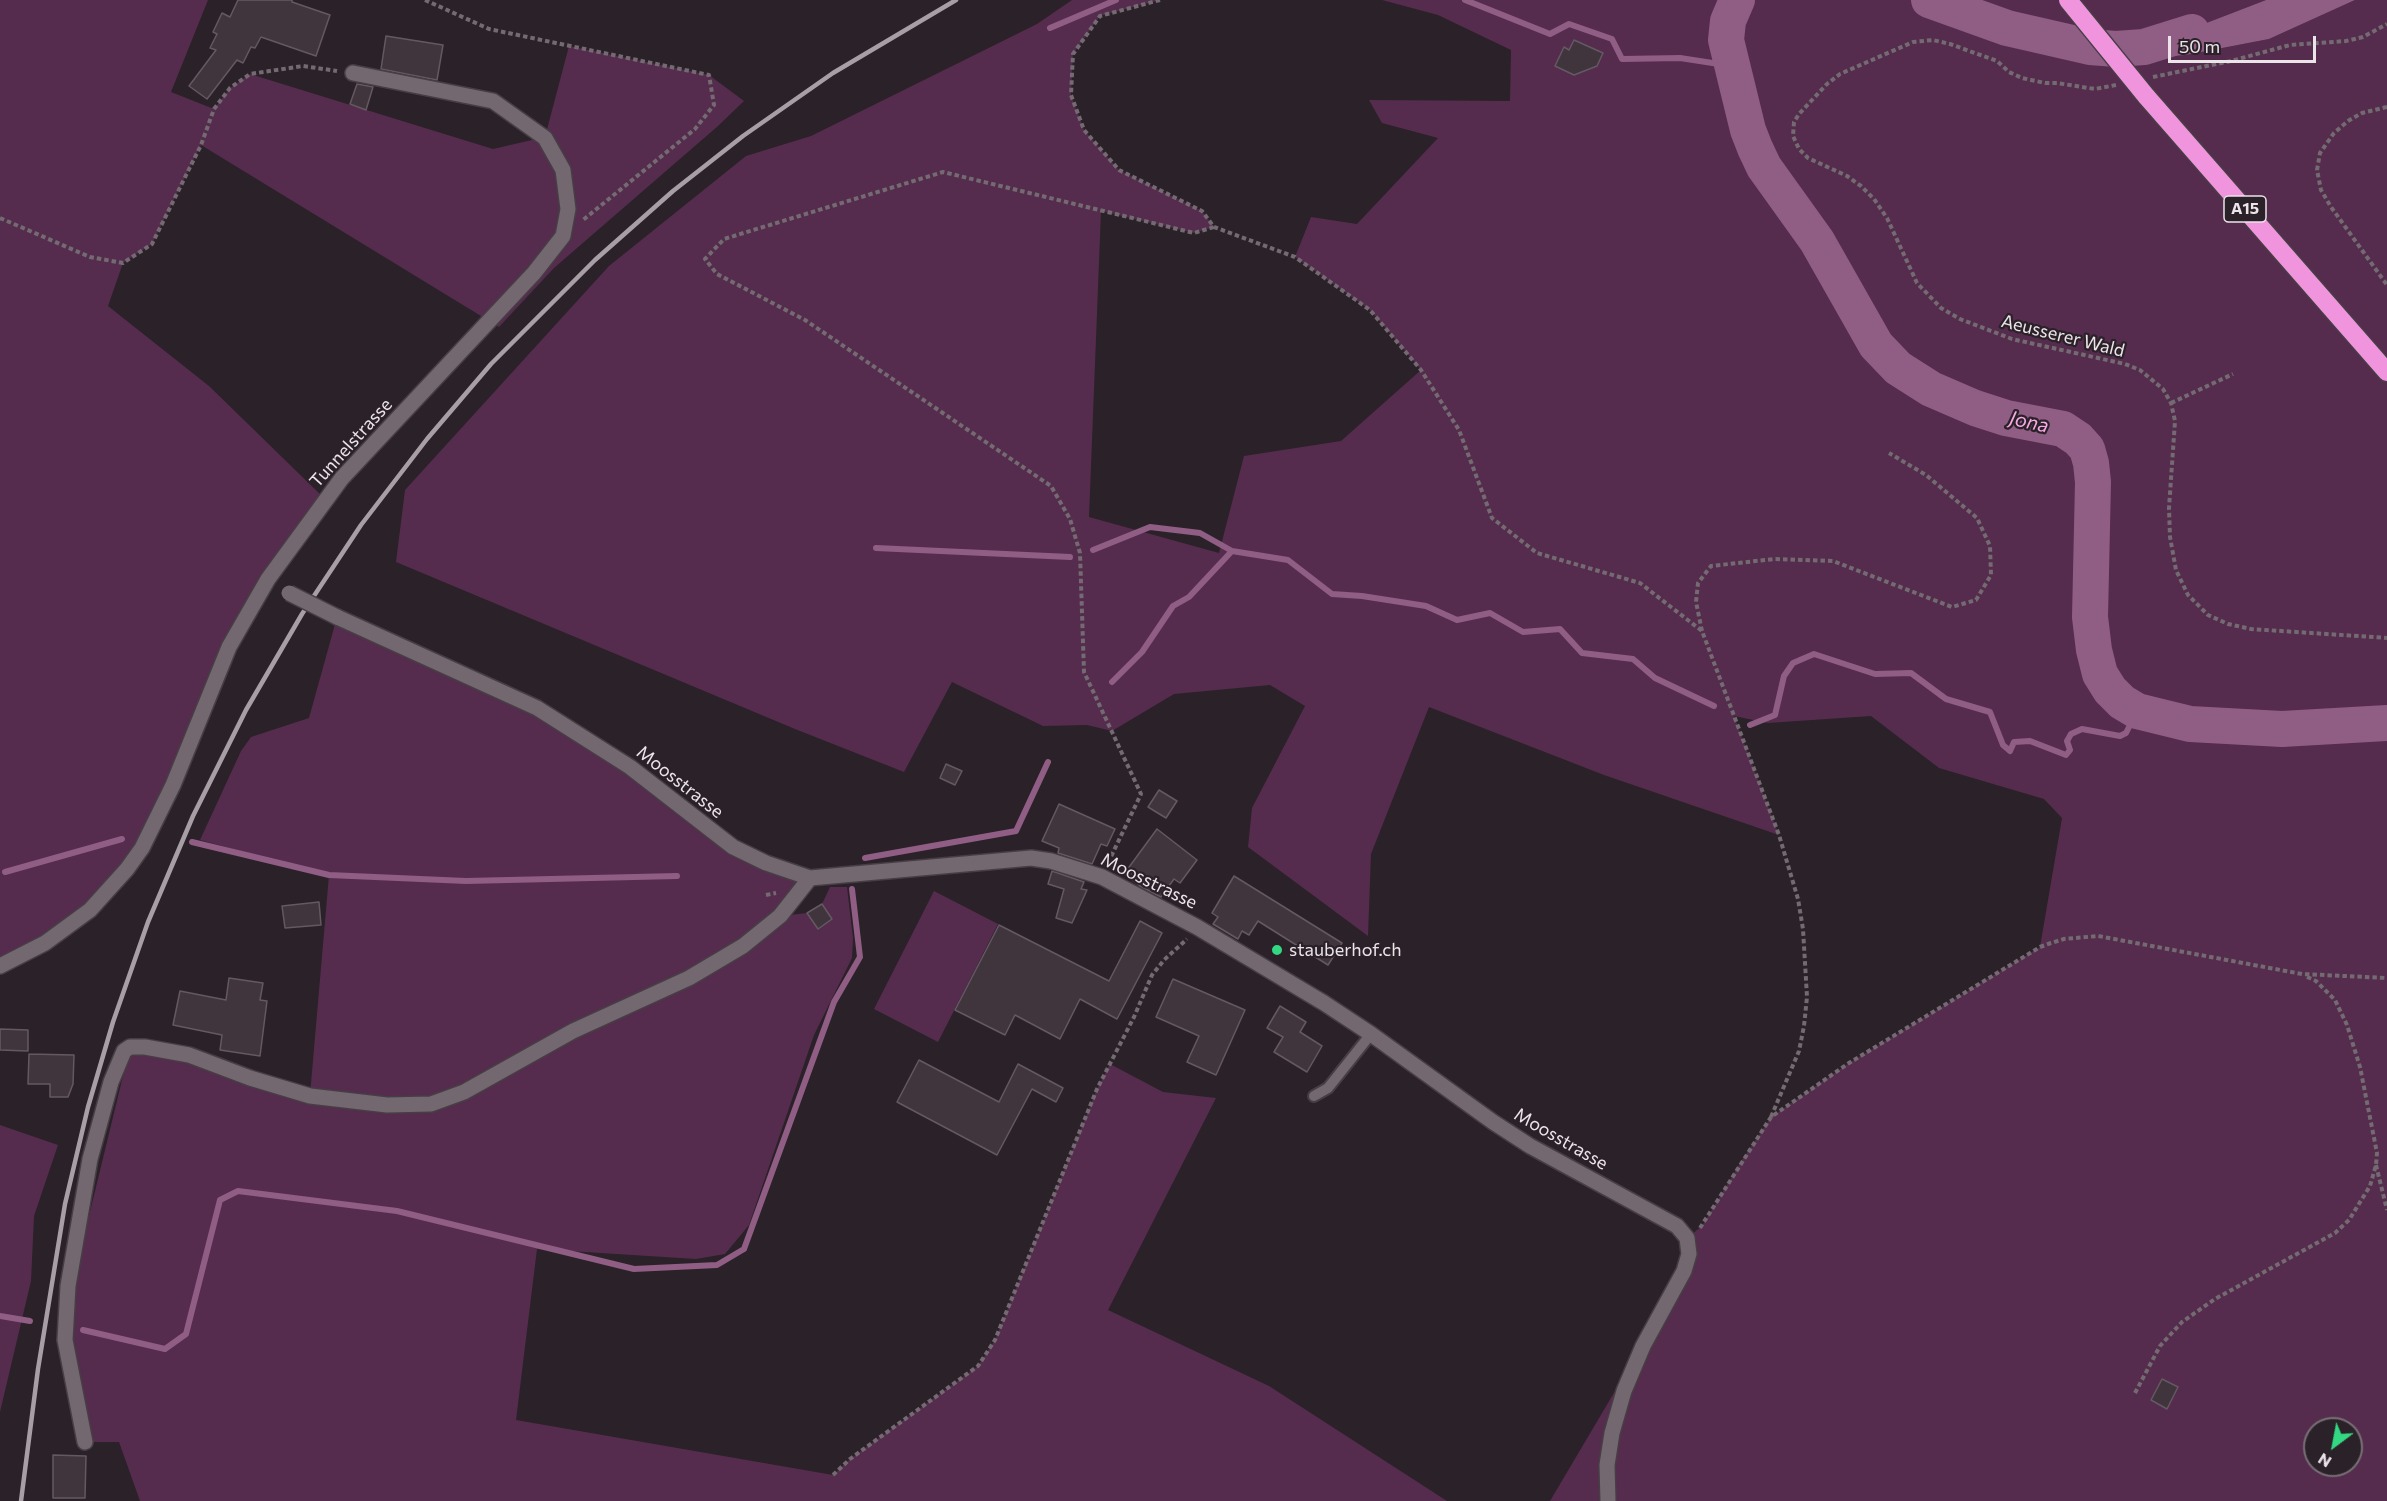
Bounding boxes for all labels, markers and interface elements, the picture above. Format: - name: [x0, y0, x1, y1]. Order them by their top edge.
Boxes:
- scale bar: [2171, 24, 2320, 62]
- text: 50 m: [2179, 35, 2220, 57]
- road number: A15: [2224, 196, 2266, 222]
- street label: Aeusserer Wald: [1999, 310, 2127, 362]
- street label: Tunnelstrasse: [305, 394, 397, 492]
- water label: Jona: [2007, 406, 2051, 438]
- street label: Moosstrasse: [632, 741, 728, 823]
- street label: Moosstrasse: [1097, 848, 1201, 914]
- place label: stauberhof.ch: [1289, 939, 1401, 961]
- marker: stauberhof.ch: [1270, 943, 1284, 957]
- street label: Moosstrasse: [1510, 1104, 1612, 1174]
- north arrow: [2303, 1417, 2363, 1477]
- text: N: [2314, 1450, 2334, 1472]

